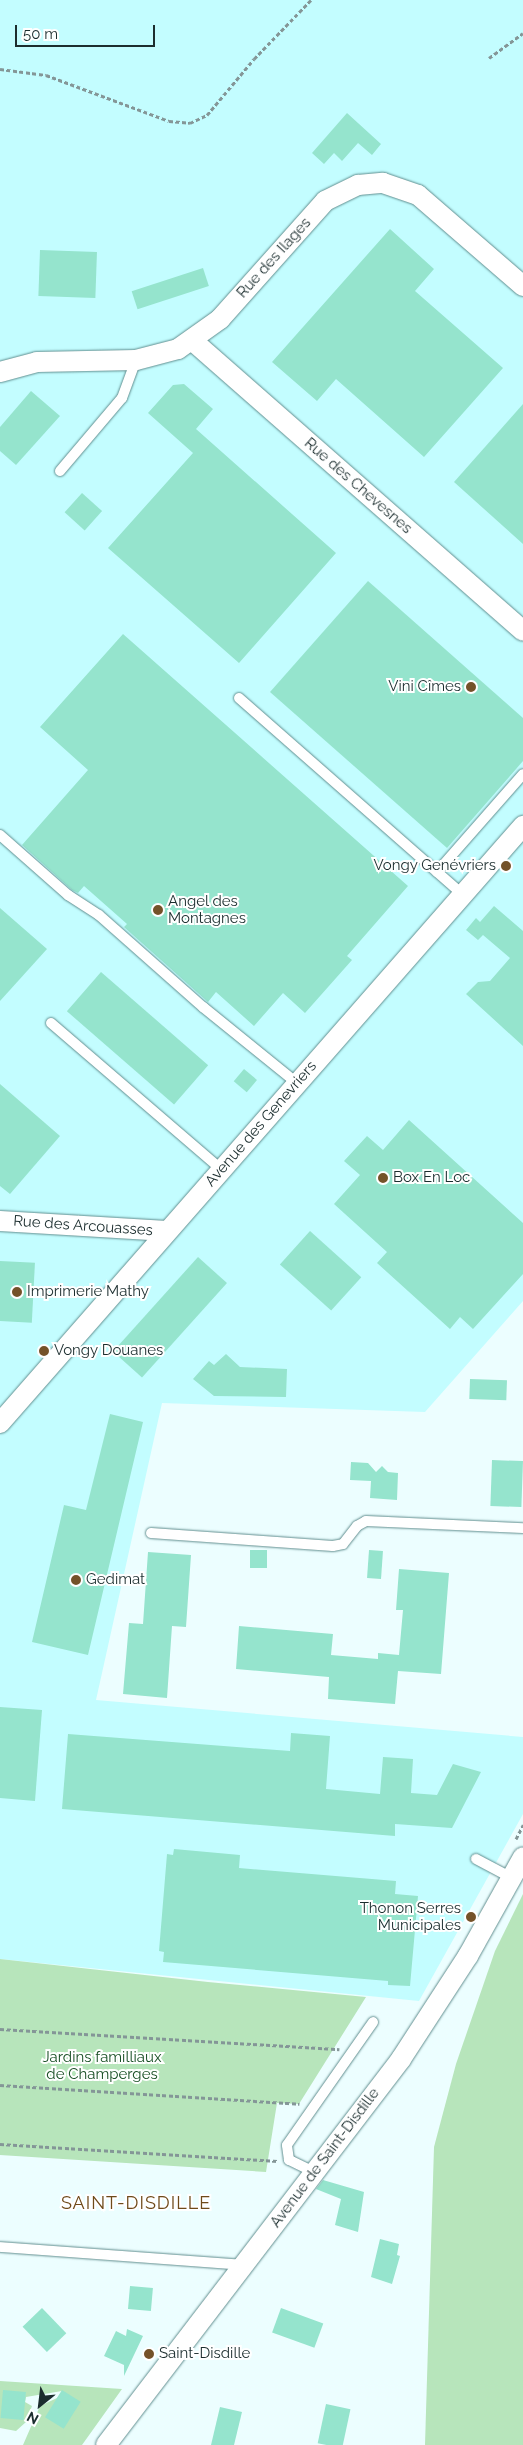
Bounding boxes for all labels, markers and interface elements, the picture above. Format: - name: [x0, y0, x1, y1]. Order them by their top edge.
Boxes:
- scale bar: [18, 15, 158, 47]
- text: 50 m: [23, 25, 58, 43]
- street label: Rue des Ilages: [233, 214, 315, 302]
- street label: Rue des Chevesnes: [301, 434, 415, 538]
- place label: Vini Cîmes: [388, 678, 461, 696]
- marker: Vini Cîmes: [465, 681, 477, 693]
- place label: Vongy Genévriers: [373, 857, 496, 875]
- marker: Vongy Genévriers: [500, 860, 512, 872]
- place label: Angel des Montagnes: [168, 892, 246, 927]
- marker: Angel des Montagnes: [152, 904, 164, 916]
- street label: Avenue des Genevriers: [202, 1058, 320, 1190]
- place label: Box En Loc: [393, 1169, 470, 1187]
- marker: Box En Loc: [377, 1172, 389, 1184]
- street label: Rue des Arcouasses: [12, 1212, 154, 1240]
- place label: Imprimerie Mathy: [27, 1283, 149, 1301]
- marker: Imprimerie Mathy: [11, 1286, 23, 1298]
- place label: Vongy Douanes: [54, 1342, 164, 1360]
- marker: Vongy Douanes: [38, 1345, 50, 1357]
- place label: Gedimat: [86, 1571, 145, 1589]
- marker: Gedimat: [70, 1574, 82, 1586]
- place label: Thonon Serres Municipales: [360, 1899, 461, 1934]
- marker: Thonon Serres Municipales: [465, 1911, 477, 1923]
- park label: Jardins familliaux de Champerges: [43, 2048, 161, 2083]
- street label: Avenue de Saint-Disdille: [267, 2085, 383, 2231]
- district label: SAINT-DISDILLE: [59, 2192, 213, 2214]
- place label: Saint-Disdille: [159, 2345, 250, 2363]
- marker: Saint-Disdille: [143, 2348, 155, 2360]
- north arrow: [15, 2380, 65, 2430]
- text: N: [24, 2409, 41, 2428]

